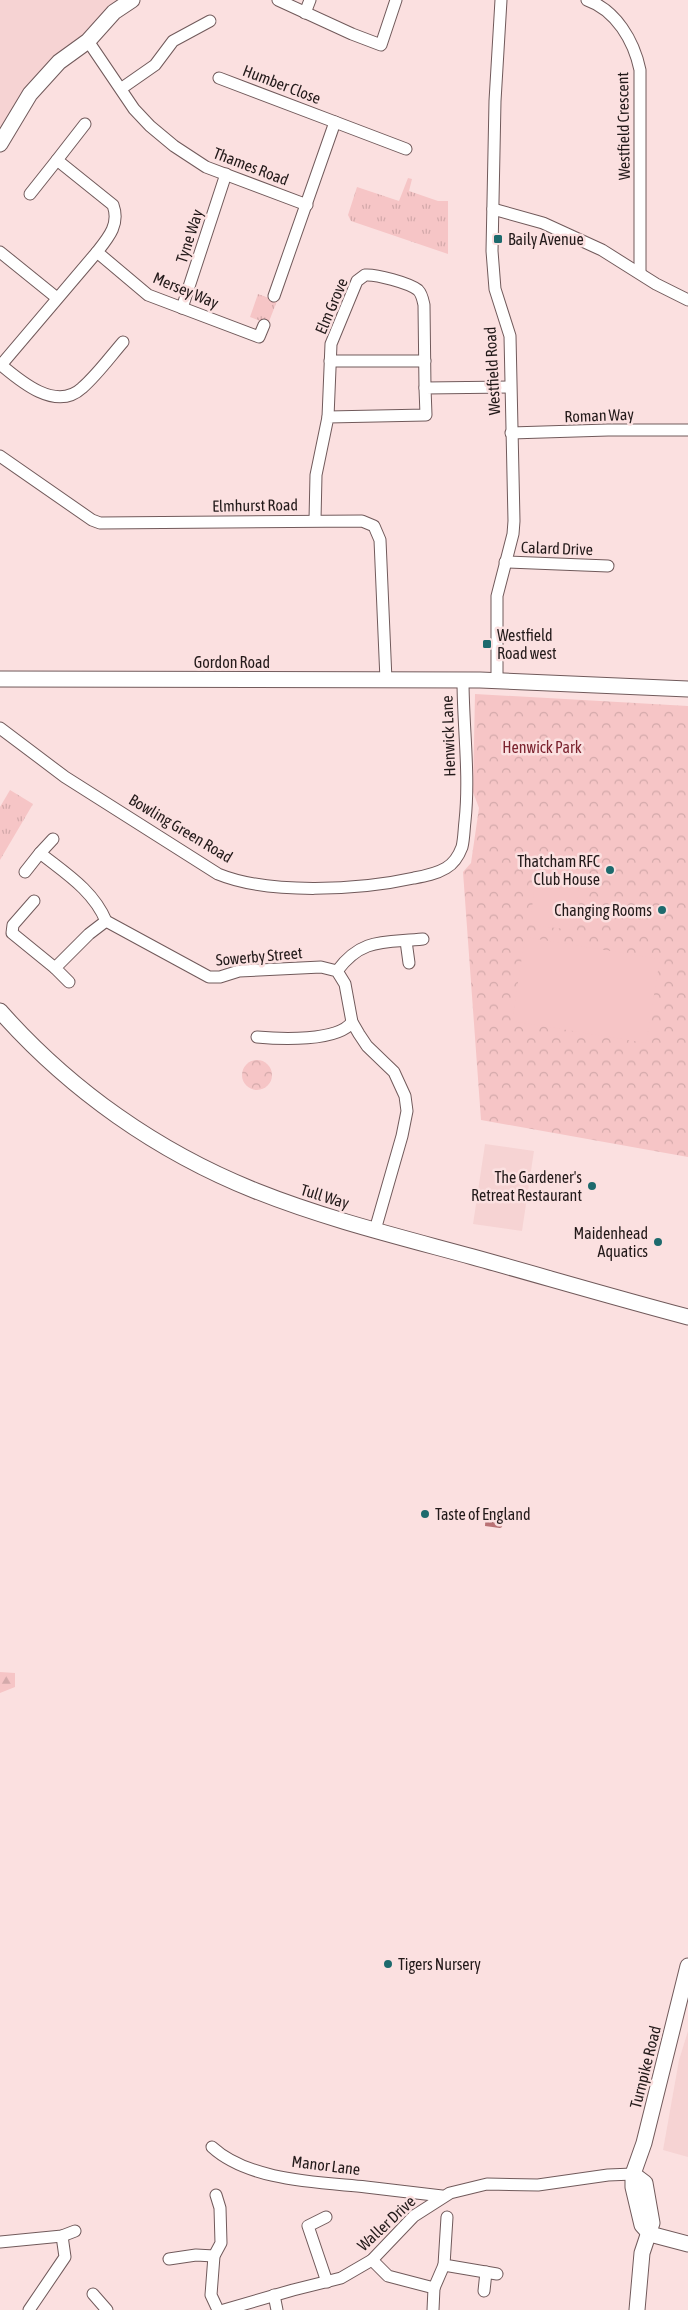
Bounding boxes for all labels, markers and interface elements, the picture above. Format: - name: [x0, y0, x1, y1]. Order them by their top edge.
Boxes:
- street label: Humber Close: [240, 61, 324, 107]
- street label: Westfield Crescent: [613, 71, 633, 180]
- street label: Thames Road: [211, 143, 291, 189]
- street label: Tyne Way: [172, 207, 207, 265]
- place label: Baily Avenue: [508, 230, 584, 249]
- marker: Baily Avenue: [492, 233, 504, 245]
- street label: Mersey Way: [150, 268, 222, 313]
- street label: Elm Grove: [311, 275, 351, 337]
- street label: Westfield Road: [481, 326, 503, 416]
- street label: Roman Way: [564, 405, 635, 426]
- street label: Elmhurst Road: [212, 495, 298, 515]
- street label: Calard Drive: [521, 538, 593, 558]
- place label: Westfield Road west: [497, 626, 557, 662]
- marker: Westfield Road west: [481, 638, 493, 650]
- street label: Gordon Road: [194, 653, 270, 671]
- street label: Henwick Lane: [438, 695, 458, 777]
- park label: Henwick Park: [502, 738, 582, 756]
- street label: Bowling Green Road: [126, 790, 236, 867]
- place label: Thatcham RFC Club House: [517, 852, 600, 888]
- marker: Thatcham RFC Club House: [604, 864, 616, 876]
- place label: Changing Rooms: [554, 901, 652, 920]
- marker: Changing Rooms: [656, 904, 668, 916]
- street label: Sowerby Street: [215, 943, 303, 970]
- place label: The Gardener's Retreat Restaurant: [471, 1168, 582, 1204]
- street label: Tull Way: [298, 1180, 352, 1213]
- marker: The Gardener's Retreat Restaurant: [586, 1180, 598, 1192]
- place label: Maidenhead Aquatics: [574, 1224, 648, 1261]
- marker: Maidenhead Aquatics: [652, 1236, 664, 1248]
- place label: Taste of England: [435, 1505, 531, 1524]
- marker: Taste of England: [419, 1508, 431, 1520]
- place label: Tigers Nursery: [398, 1955, 481, 1974]
- marker: Tigers Nursery: [382, 1958, 394, 1970]
- street label: Turnpike Road: [626, 2024, 665, 2110]
- street label: Manor Lane: [291, 2152, 361, 2178]
- street label: Waller Drive: [353, 2192, 419, 2254]

